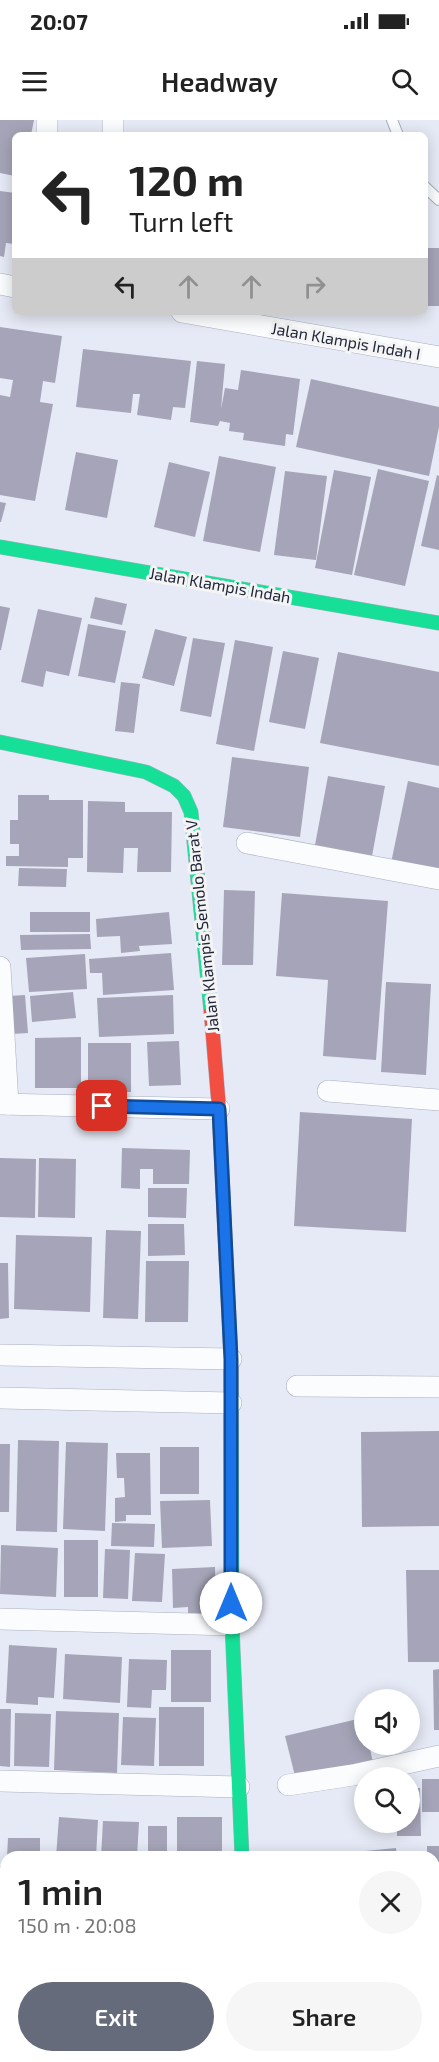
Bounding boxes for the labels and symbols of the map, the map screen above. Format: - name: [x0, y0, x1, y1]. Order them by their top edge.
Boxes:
- street label: Jalan Klampis Indah I: [270, 318, 422, 363]
- street label: Jalan Klampis Indah: [148, 563, 292, 606]
- street label: Jalan Klampis Semolo Barat V: [181, 819, 222, 1033]
- pin: [76, 1080, 127, 1131]
- position arrow: [199, 1571, 263, 1635]

